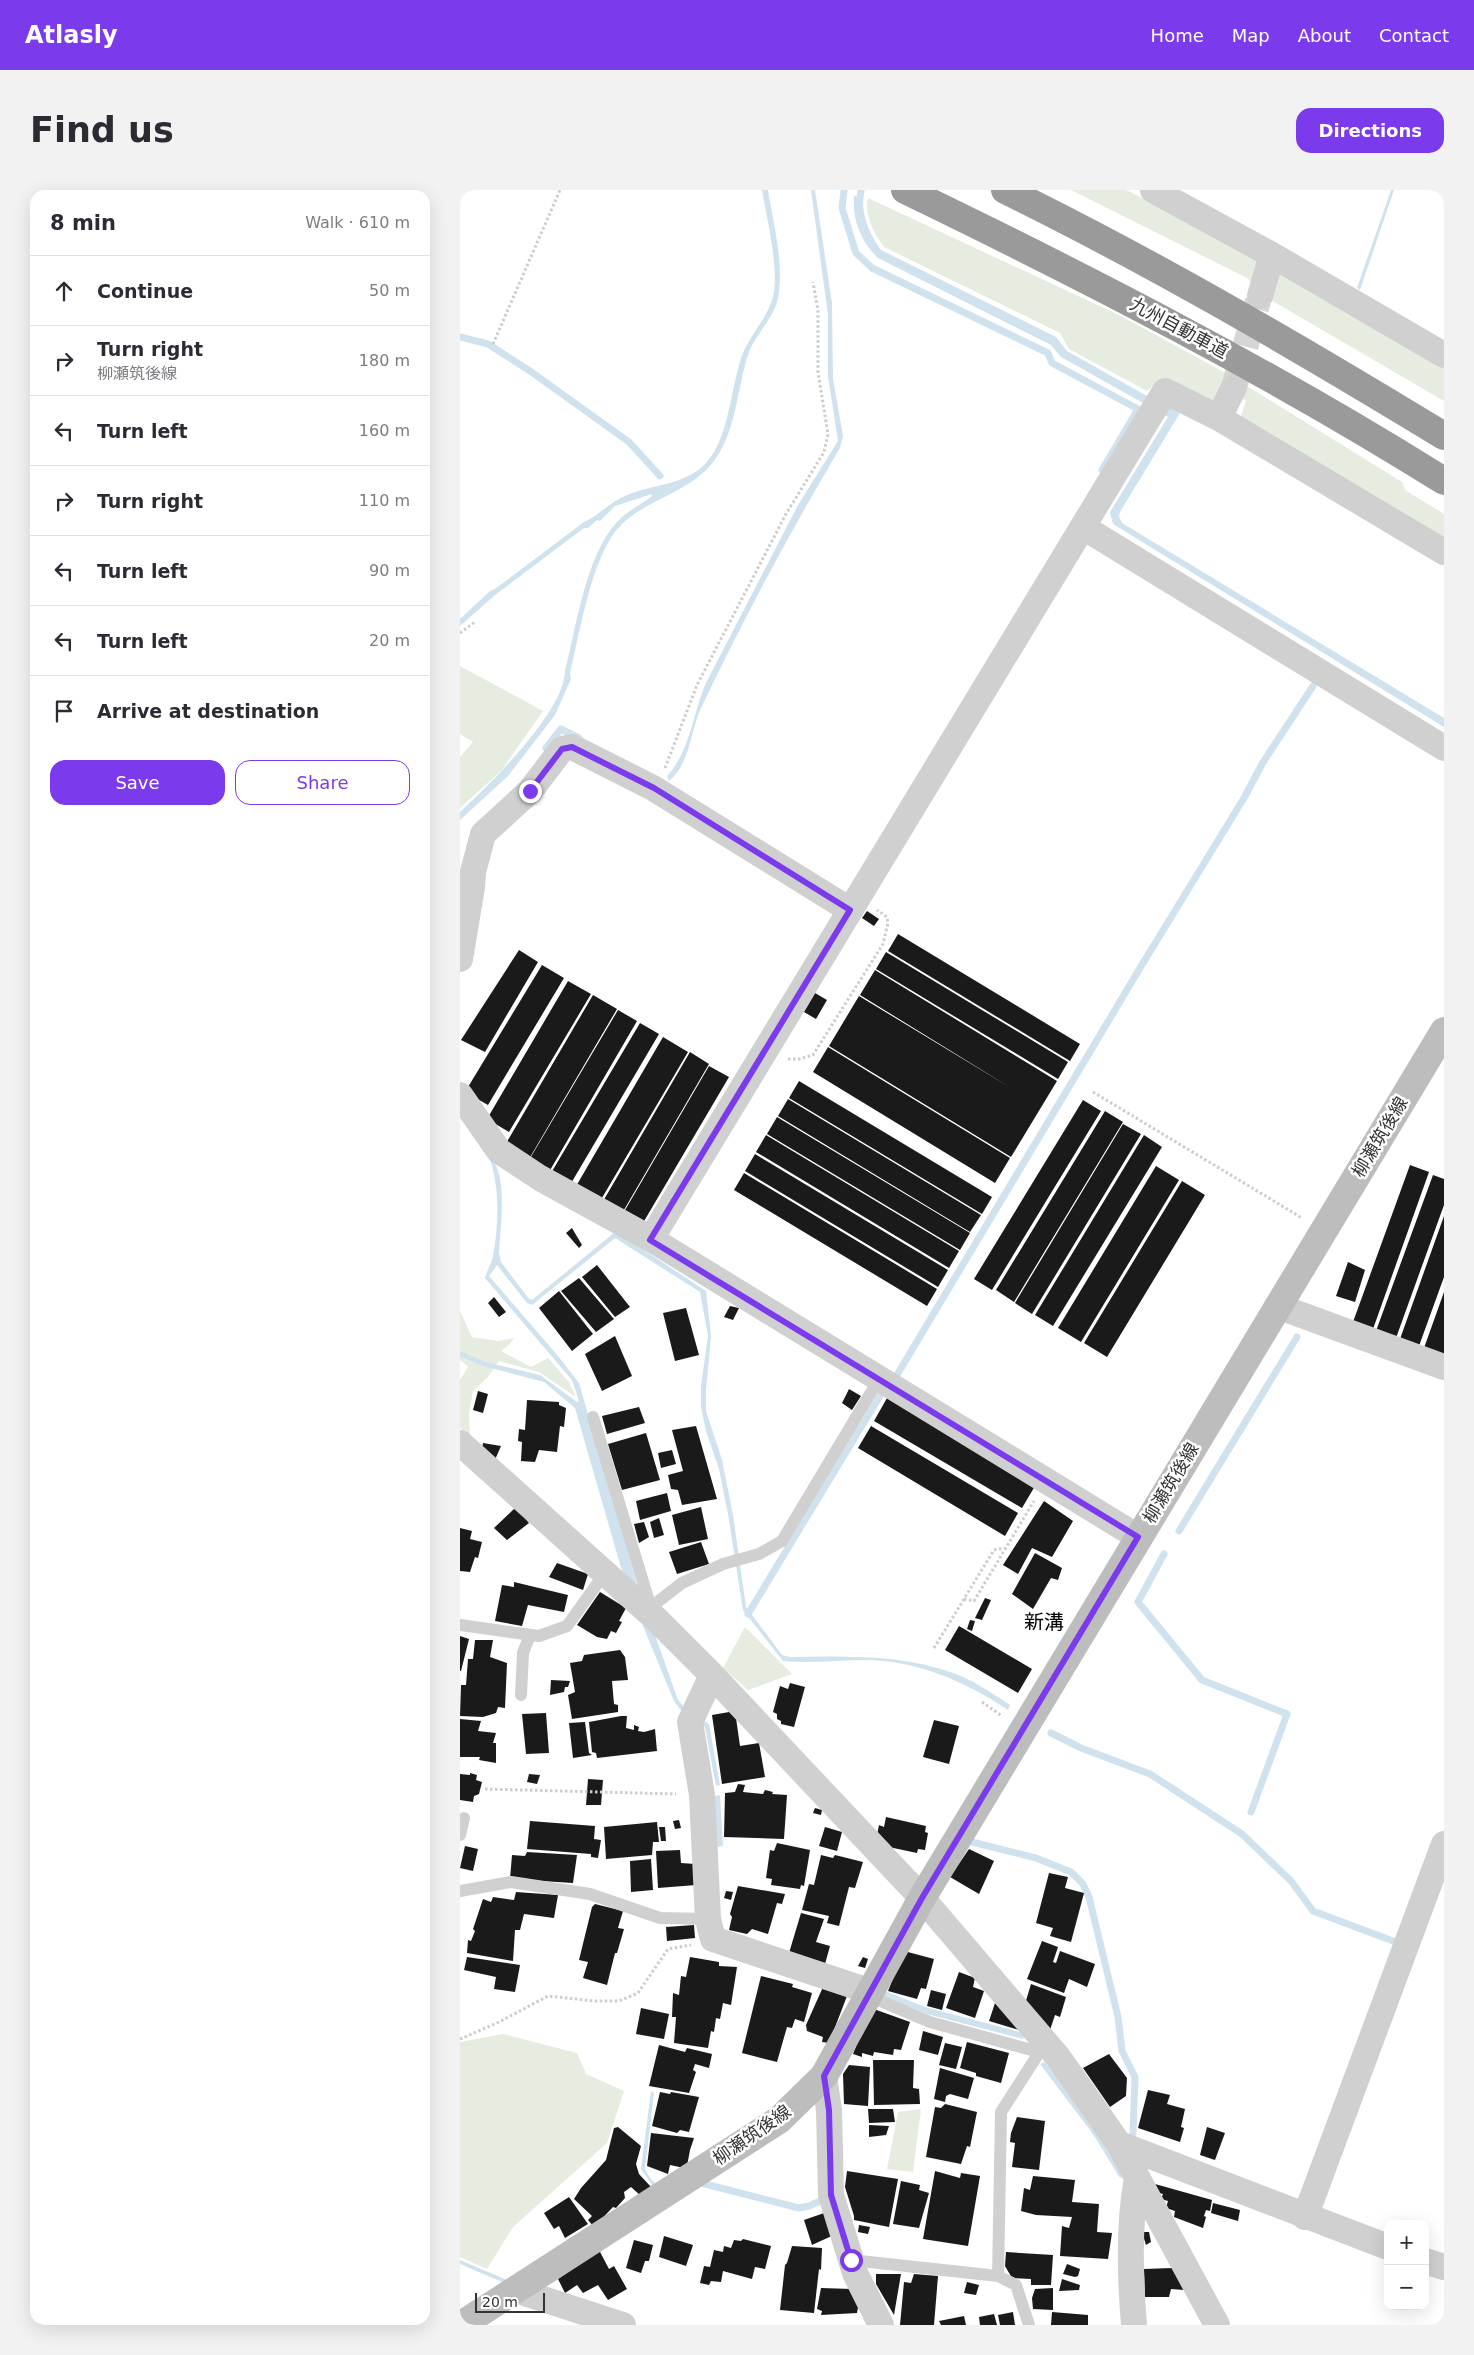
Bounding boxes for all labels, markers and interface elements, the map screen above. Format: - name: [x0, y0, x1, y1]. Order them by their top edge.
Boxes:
- text: Atlasly: [25, 21, 118, 49]
- text: Home: [1151, 25, 1204, 46]
- text: Map: [1232, 25, 1270, 46]
- text: About: [1298, 25, 1351, 46]
- text: Contact: [1379, 25, 1449, 46]
- button: Directions: [1296, 108, 1444, 153]
- text: Find us: [30, 110, 174, 150]
- text: 8 min: [50, 211, 116, 235]
- text: Walk · 610 m: [305, 213, 410, 232]
- icon: ahead: [50, 277, 78, 305]
- text: Continue: [97, 280, 193, 302]
- text: 50 m: [369, 281, 410, 300]
- street label: 九州自動車道: [1127, 293, 1232, 362]
- text: Turn right: [97, 338, 203, 360]
- icon: right: [50, 347, 78, 375]
- text: 180 m: [359, 351, 410, 370]
- text: 柳瀬筑後線: [97, 364, 177, 383]
- icon: left: [50, 417, 78, 445]
- text: Turn left: [97, 420, 188, 442]
- text: 160 m: [359, 421, 410, 440]
- icon: right: [50, 487, 78, 515]
- text: Turn right: [97, 490, 203, 512]
- text: 110 m: [359, 491, 410, 510]
- icon: left: [50, 557, 78, 585]
- text: Turn left: [97, 560, 188, 582]
- text: 90 m: [369, 561, 410, 580]
- icon: left: [50, 627, 78, 655]
- text: Turn left: [97, 630, 188, 652]
- text: 20 m: [369, 631, 410, 650]
- icon: arrive: [50, 697, 78, 725]
- text: Arrive at destination: [97, 700, 319, 722]
- button: Save: [50, 760, 225, 805]
- button: Share: [235, 760, 410, 805]
- route end: [519, 780, 542, 803]
- street label: 柳瀬筑後線: [1347, 1093, 1412, 1181]
- street label: 柳瀬筑後線: [1138, 1439, 1203, 1527]
- district label: 新溝: [1024, 1610, 1064, 1634]
- street label: 柳瀬筑後線: [709, 2100, 795, 2169]
- map controls: [1384, 2220, 1429, 2310]
- button: +: [1384, 2220, 1429, 2265]
- route start: [840, 2249, 863, 2272]
- button: −: [1384, 2265, 1429, 2310]
- scale bar: [475, 2290, 545, 2313]
- text: 20 m: [482, 2294, 518, 2310]

